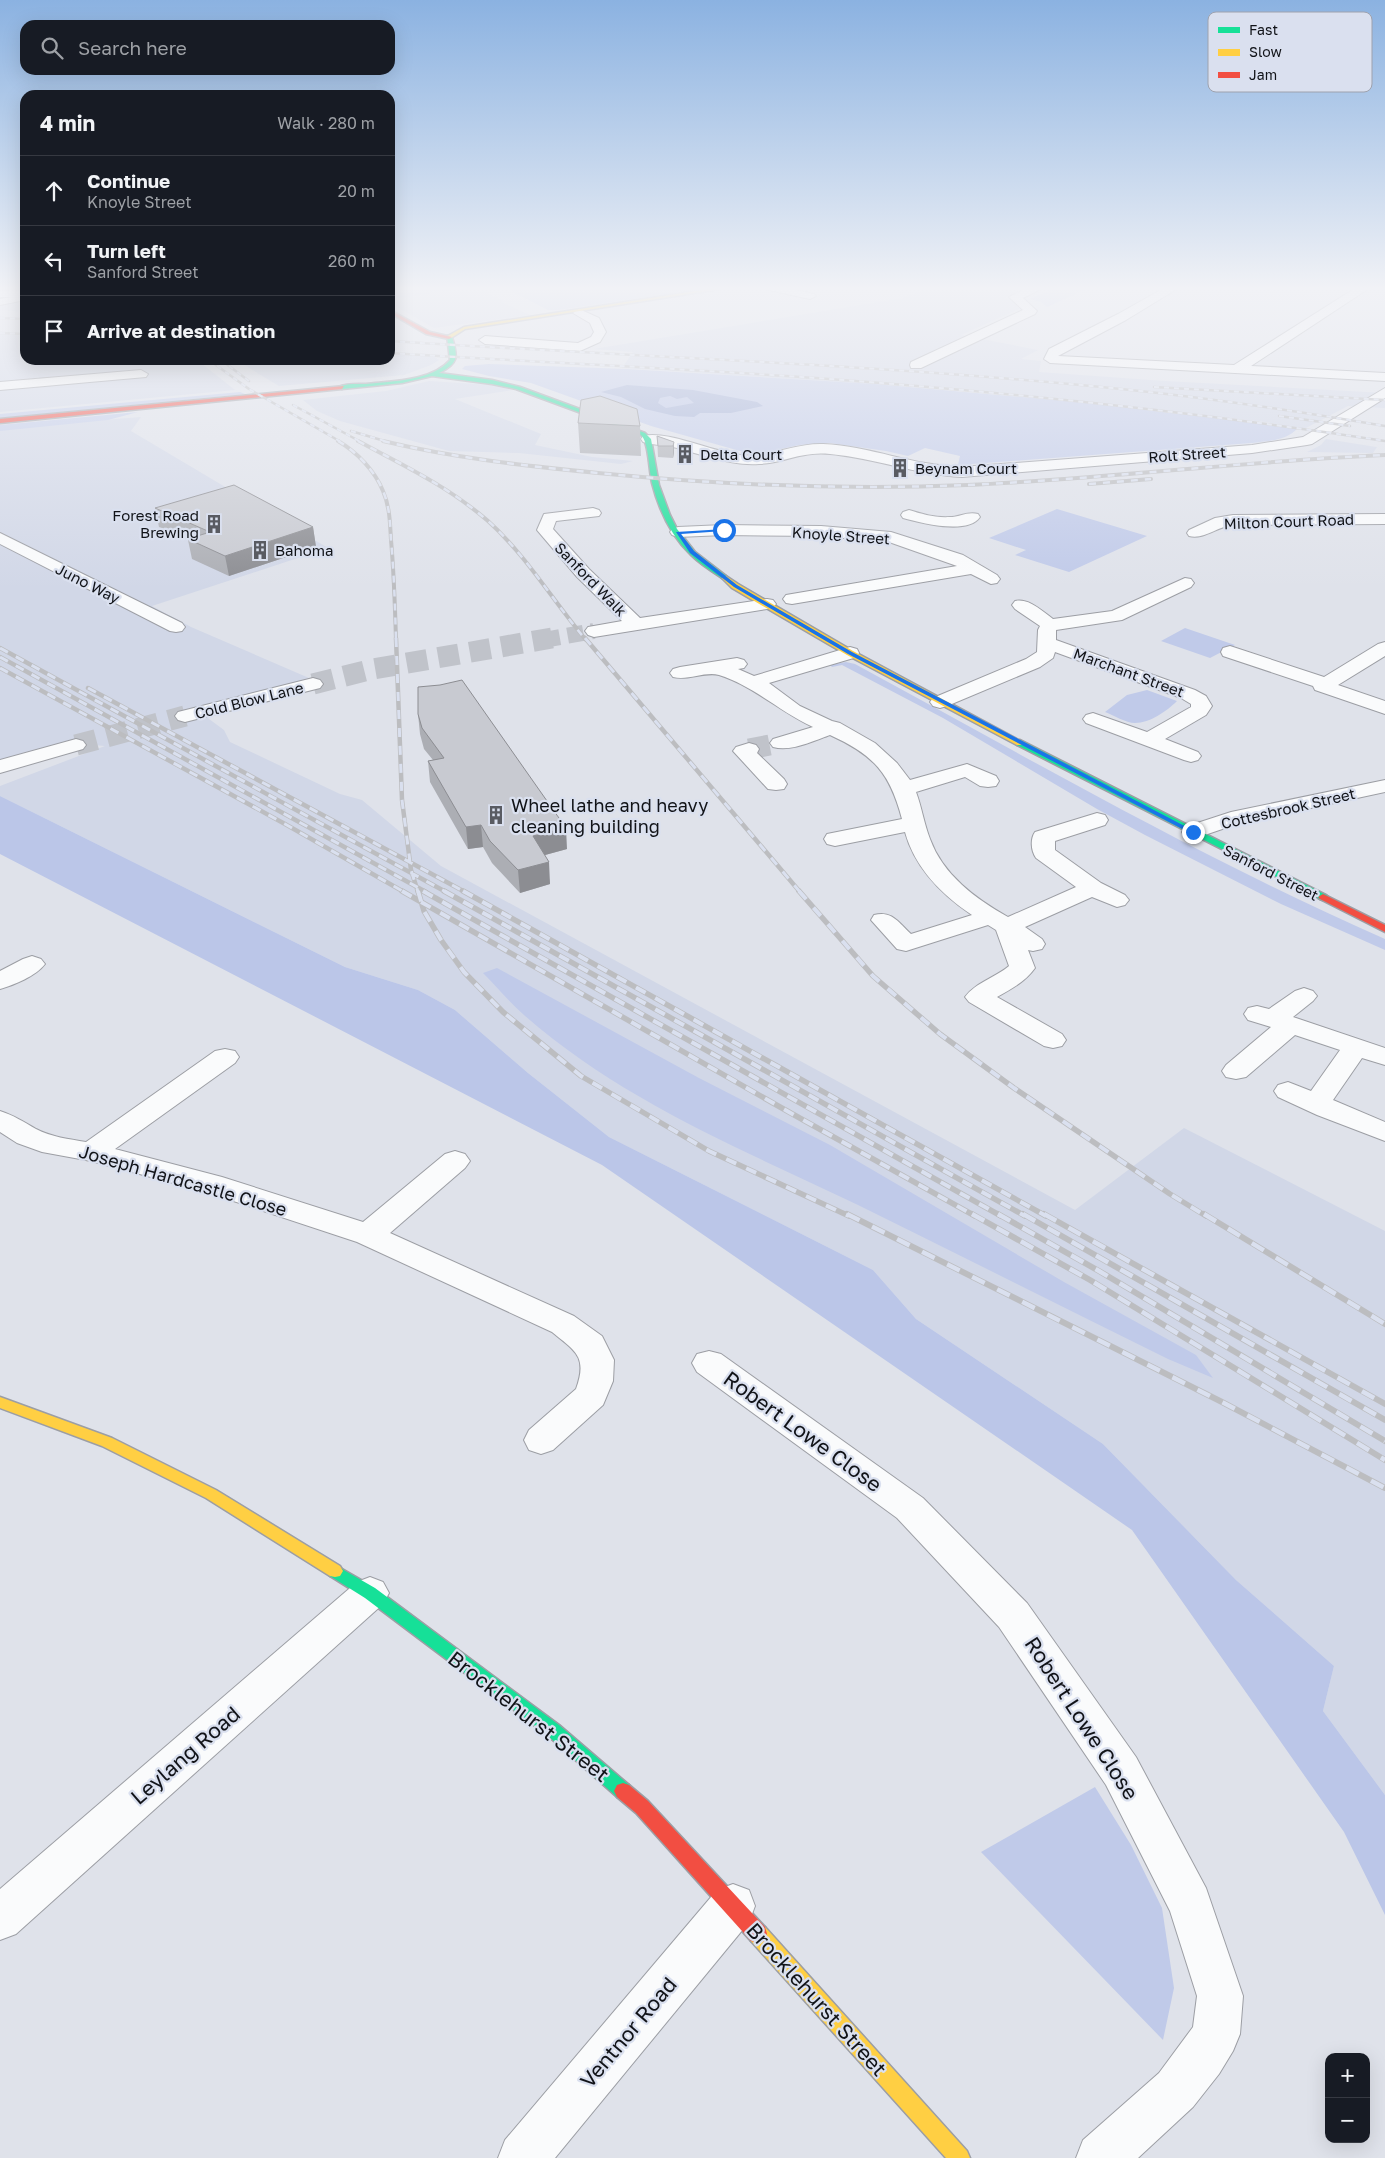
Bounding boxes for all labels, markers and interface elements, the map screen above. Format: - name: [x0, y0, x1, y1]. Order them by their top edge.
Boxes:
- legend: [1208, 12, 1372, 92]
- search box: [20, 20, 395, 75]
- text: Fast: [1249, 21, 1278, 38]
- icon: search: [38, 34, 66, 62]
- text: Search here: [78, 36, 187, 59]
- text: Slow: [1249, 43, 1282, 60]
- text: Jam: [1249, 66, 1277, 83]
- text: 4 min: [40, 110, 95, 136]
- text: Walk · 280 m: [277, 113, 375, 133]
- text: Continue: [87, 169, 170, 192]
- icon: ahead: [40, 177, 68, 205]
- text: 20 m: [338, 181, 375, 201]
- text: Knoyle Street: [87, 192, 192, 212]
- text: Turn left: [87, 239, 166, 262]
- icon: left: [40, 247, 68, 275]
- text: 260 m: [328, 251, 375, 271]
- text: Sanford Street: [87, 262, 199, 282]
- icon: arrive: [40, 317, 68, 345]
- text: Arrive at destination: [87, 319, 275, 342]
- street label: Rolt Street: [1148, 442, 1226, 466]
- building icon: Delta Court: [674, 443, 696, 465]
- place label: Delta Court: [700, 445, 782, 463]
- building icon: Beynam Court: [889, 457, 911, 479]
- place label: Beynam Court: [915, 459, 1017, 477]
- place label: Forest Road Brewing: [112, 506, 199, 541]
- street label: Milton Court Road: [1224, 510, 1354, 532]
- building icon: Forest Road Brewing: [203, 513, 225, 535]
- route start: [713, 519, 736, 542]
- street label: Knoyle Street: [791, 523, 891, 547]
- street label: Sanford Walk: [551, 538, 631, 620]
- building icon: Bahoma: [249, 539, 271, 561]
- place label: Bahoma: [275, 541, 334, 559]
- street label: Juno Way: [53, 559, 124, 607]
- street label: Marchant Street: [1071, 644, 1187, 700]
- street label: Cold Blow Lane: [193, 678, 305, 722]
- street label: Cottesbrook Street: [1219, 784, 1357, 832]
- place label: Wheel lathe and heavy cleaning building: [511, 794, 708, 837]
- building icon: Wheel lathe and heavy cleaning building: [485, 804, 507, 826]
- route end: [1182, 821, 1205, 844]
- street label: Sanford Street: [1220, 840, 1322, 904]
- street label: Joseph Hardcastle Close: [77, 1140, 289, 1220]
- street label: Robert Lowe Close: [719, 1365, 887, 1497]
- street label: Robert Lowe Close: [1020, 1632, 1144, 1804]
- street label: Brocklehurst Street: [443, 1645, 615, 1787]
- street label: Leylang Road: [125, 1700, 245, 1810]
- street label: Brocklehurst Street: [741, 1917, 893, 2081]
- street label: Ventnor Road: [574, 1971, 682, 2093]
- map controls: [1325, 2053, 1370, 2143]
- button: +: [1325, 2053, 1370, 2098]
- button: −: [1325, 2098, 1370, 2143]

